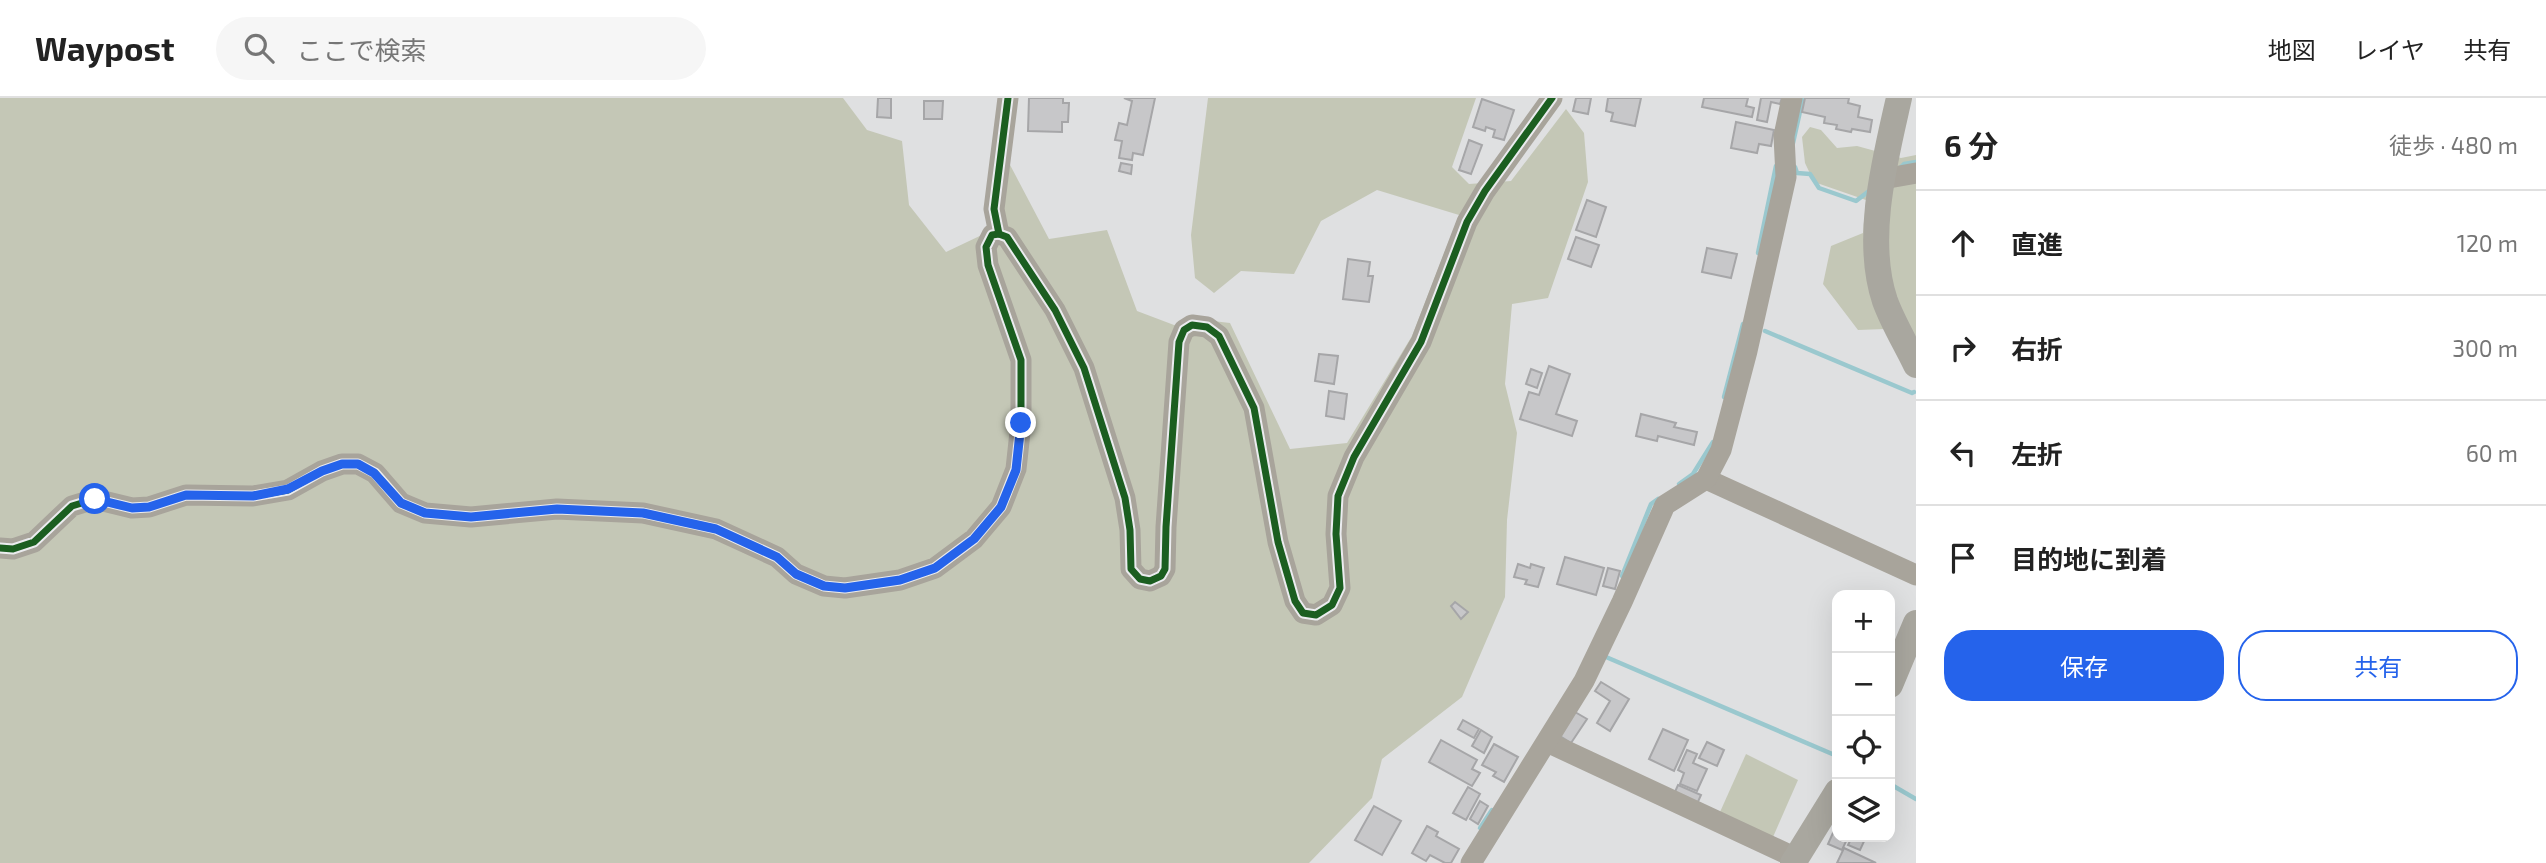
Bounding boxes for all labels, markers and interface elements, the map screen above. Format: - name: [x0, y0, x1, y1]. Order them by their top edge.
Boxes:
- search box: [216, 17, 706, 80]
- text: Waypost: [35, 28, 174, 68]
- icon: search: [240, 29, 278, 67]
- text: ここで検索: [296, 34, 427, 65]
- text: 地図: [2268, 35, 2316, 64]
- text: レイヤ: [2354, 35, 2425, 64]
- text: 共有: [2463, 35, 2511, 64]
- text: 6 分: [1944, 127, 1998, 163]
- text: 徒歩 · 480 m: [2389, 131, 2518, 159]
- icon: ahead: [1944, 224, 1982, 262]
- text: 直進: [2011, 228, 2063, 259]
- text: 120 m: [2457, 229, 2518, 257]
- icon: right: [1944, 329, 1982, 367]
- text: 右折: [2011, 333, 2063, 364]
- text: 300 m: [2452, 334, 2518, 362]
- route end: [1005, 407, 1036, 438]
- icon: left: [1944, 434, 1982, 472]
- text: 左折: [2011, 438, 2063, 469]
- text: 60 m: [2466, 439, 2518, 467]
- route start: [79, 483, 110, 514]
- icon: arrive: [1944, 539, 1982, 577]
- text: 目的地に到着: [2011, 543, 2167, 574]
- map controls: [1832, 590, 1895, 842]
- button: +: [1832, 590, 1895, 653]
- button: 保存: [1944, 630, 2224, 701]
- button: 共有: [2238, 630, 2518, 701]
- button: −: [1832, 653, 1895, 716]
- button: locate: [1832, 716, 1895, 779]
- button: layers: [1832, 779, 1895, 842]

